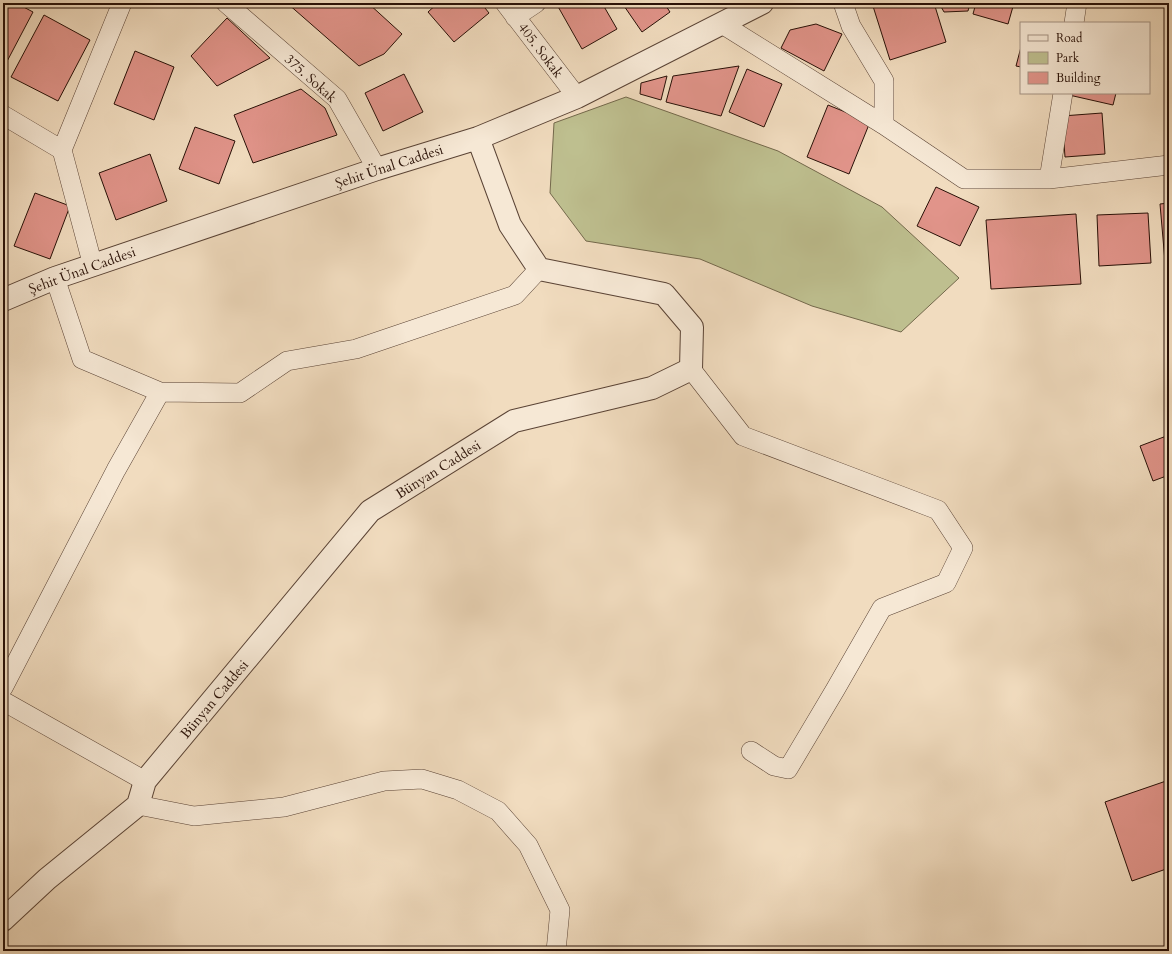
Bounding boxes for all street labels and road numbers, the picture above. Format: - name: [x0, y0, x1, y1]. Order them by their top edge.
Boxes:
- street label: 405. Sokak: [514, 19, 568, 82]
- street label: 375. Sokak: [280, 50, 341, 107]
- street label: Şehit Ünal Caddesi: [333, 140, 446, 193]
- street label: Şehit Ünal Caddesi: [26, 242, 138, 299]
- street label: Bünyan Caddesi: [392, 436, 484, 503]
- street label: Bünyan Caddesi: [176, 656, 253, 743]

